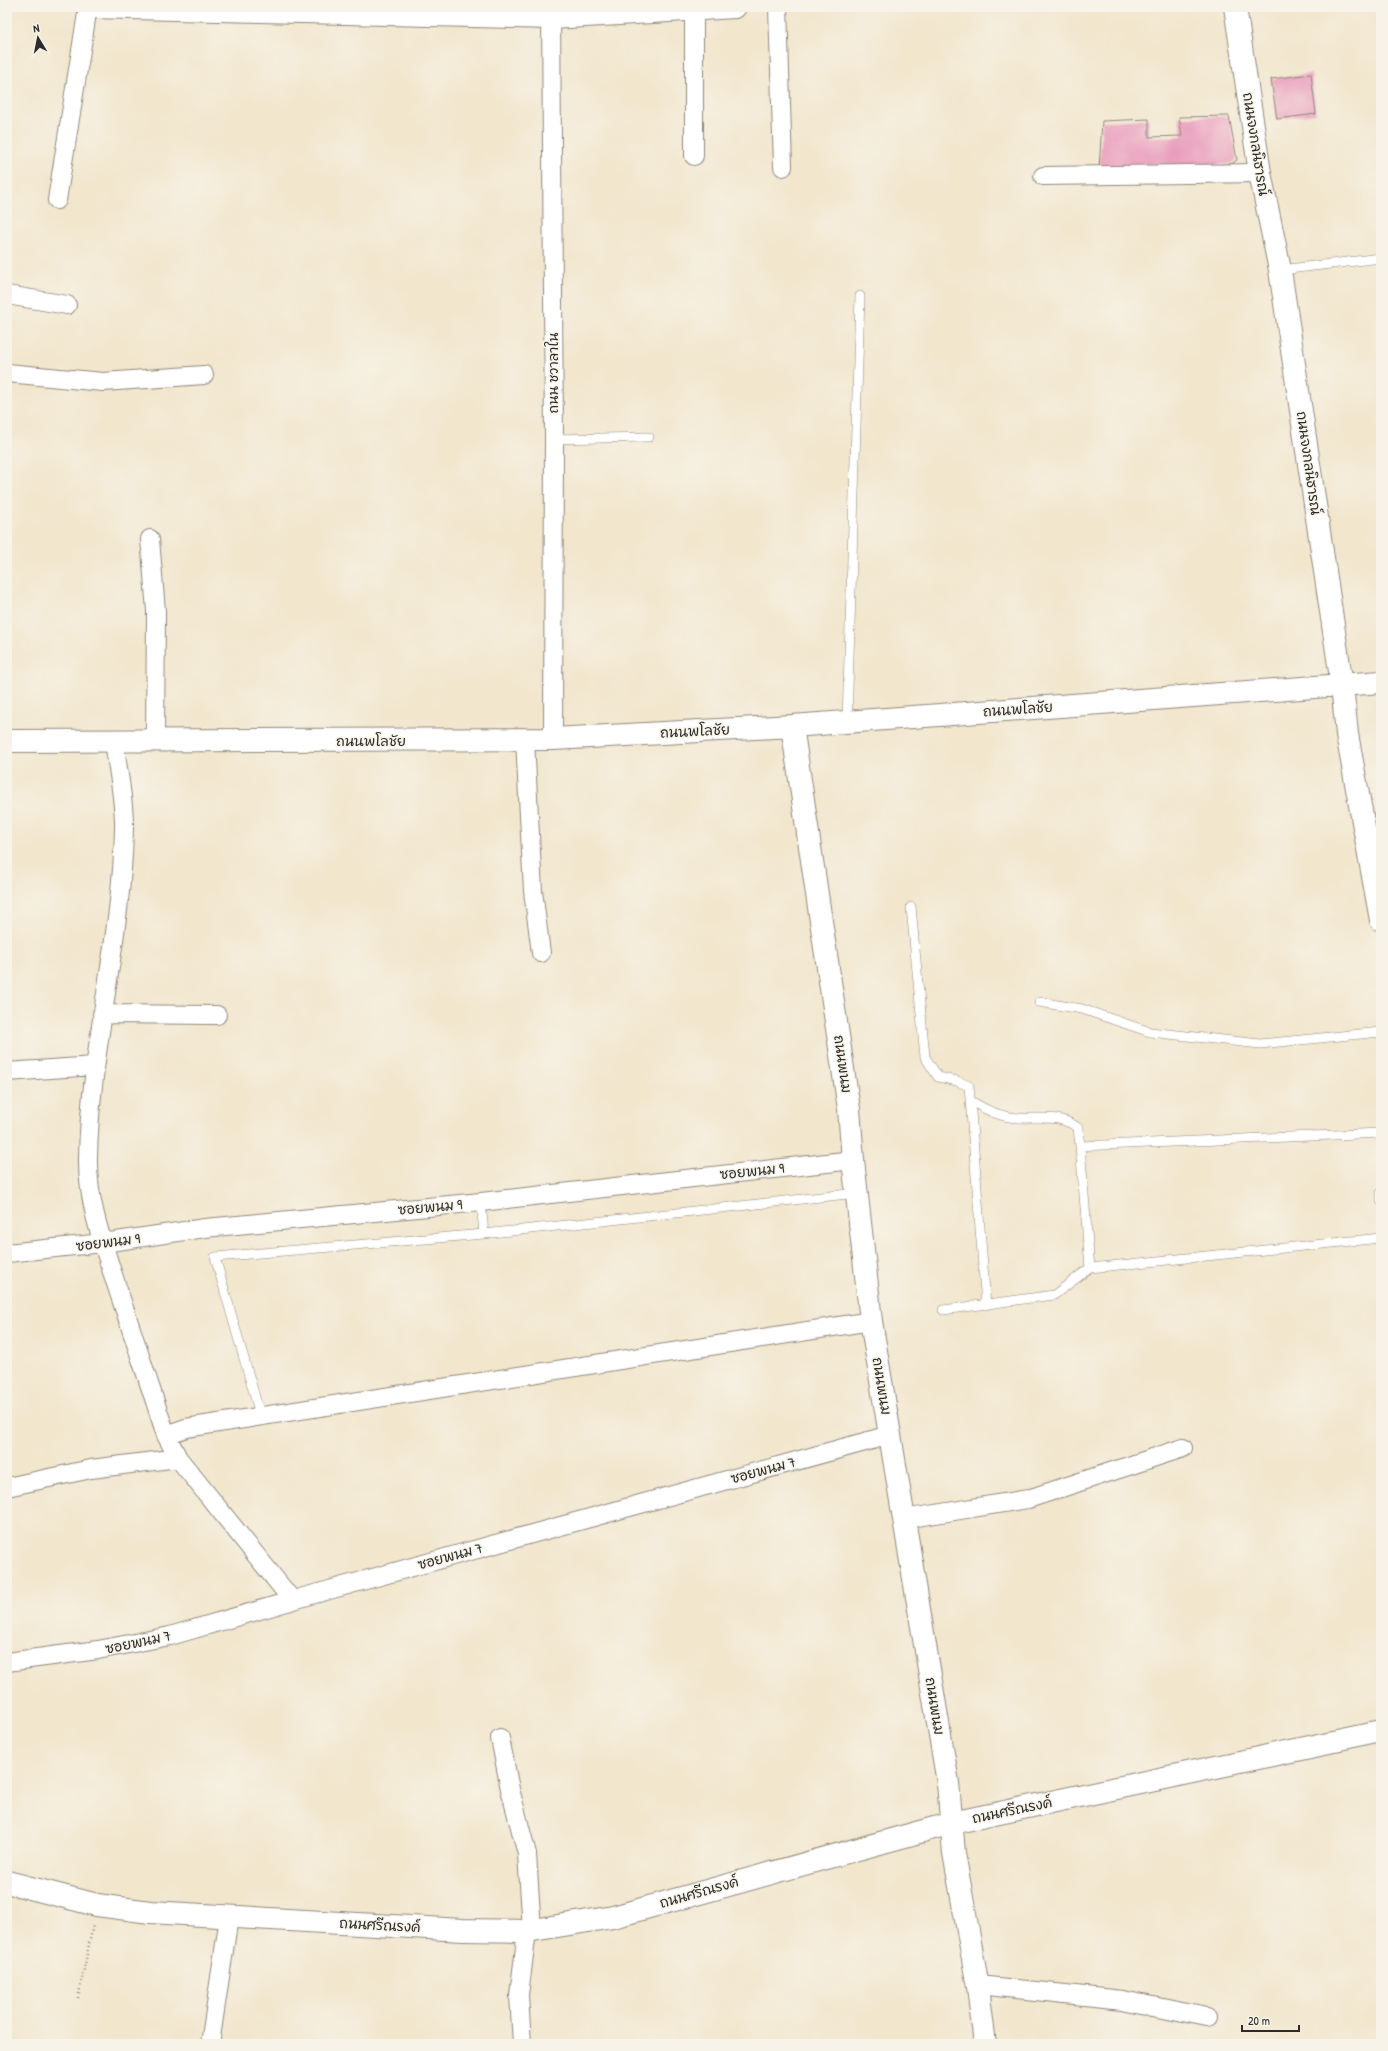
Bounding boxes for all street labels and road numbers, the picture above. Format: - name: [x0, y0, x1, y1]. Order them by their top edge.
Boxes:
- street label: ถนนจงกลนิธารณ์: [1239, 91, 1274, 198]
- street label: ถนน ชวาลาใน: [543, 332, 562, 414]
- street label: ถนนจงกลนิธารณ์: [1293, 410, 1326, 517]
- street label: ถนนพโลชัย: [982, 697, 1054, 720]
- street label: ถนนพโลชัย: [659, 719, 731, 742]
- street label: ถนนพโลชัย: [336, 731, 406, 750]
- street label: ถนนพนม: [830, 1034, 857, 1094]
- street label: ซอยพนม 9: [719, 1158, 785, 1183]
- street label: ซอยพนม 9: [397, 1194, 463, 1219]
- street label: ซอยพนม 9: [75, 1228, 141, 1255]
- street label: ถนนพนม: [869, 1356, 896, 1416]
- street label: ซอยพนม 7: [728, 1452, 798, 1487]
- street label: ซอยพนม 7: [415, 1538, 485, 1573]
- street label: ซอยพนม 7: [103, 1625, 172, 1658]
- street label: ถนนพนม: [922, 1676, 949, 1736]
- street label: ถนนศรีณรงค์: [970, 1792, 1054, 1827]
- street label: ถนนศรีณรงค์: [657, 1871, 741, 1912]
- street label: ถนนศรีณรงค์: [339, 1913, 421, 1936]

